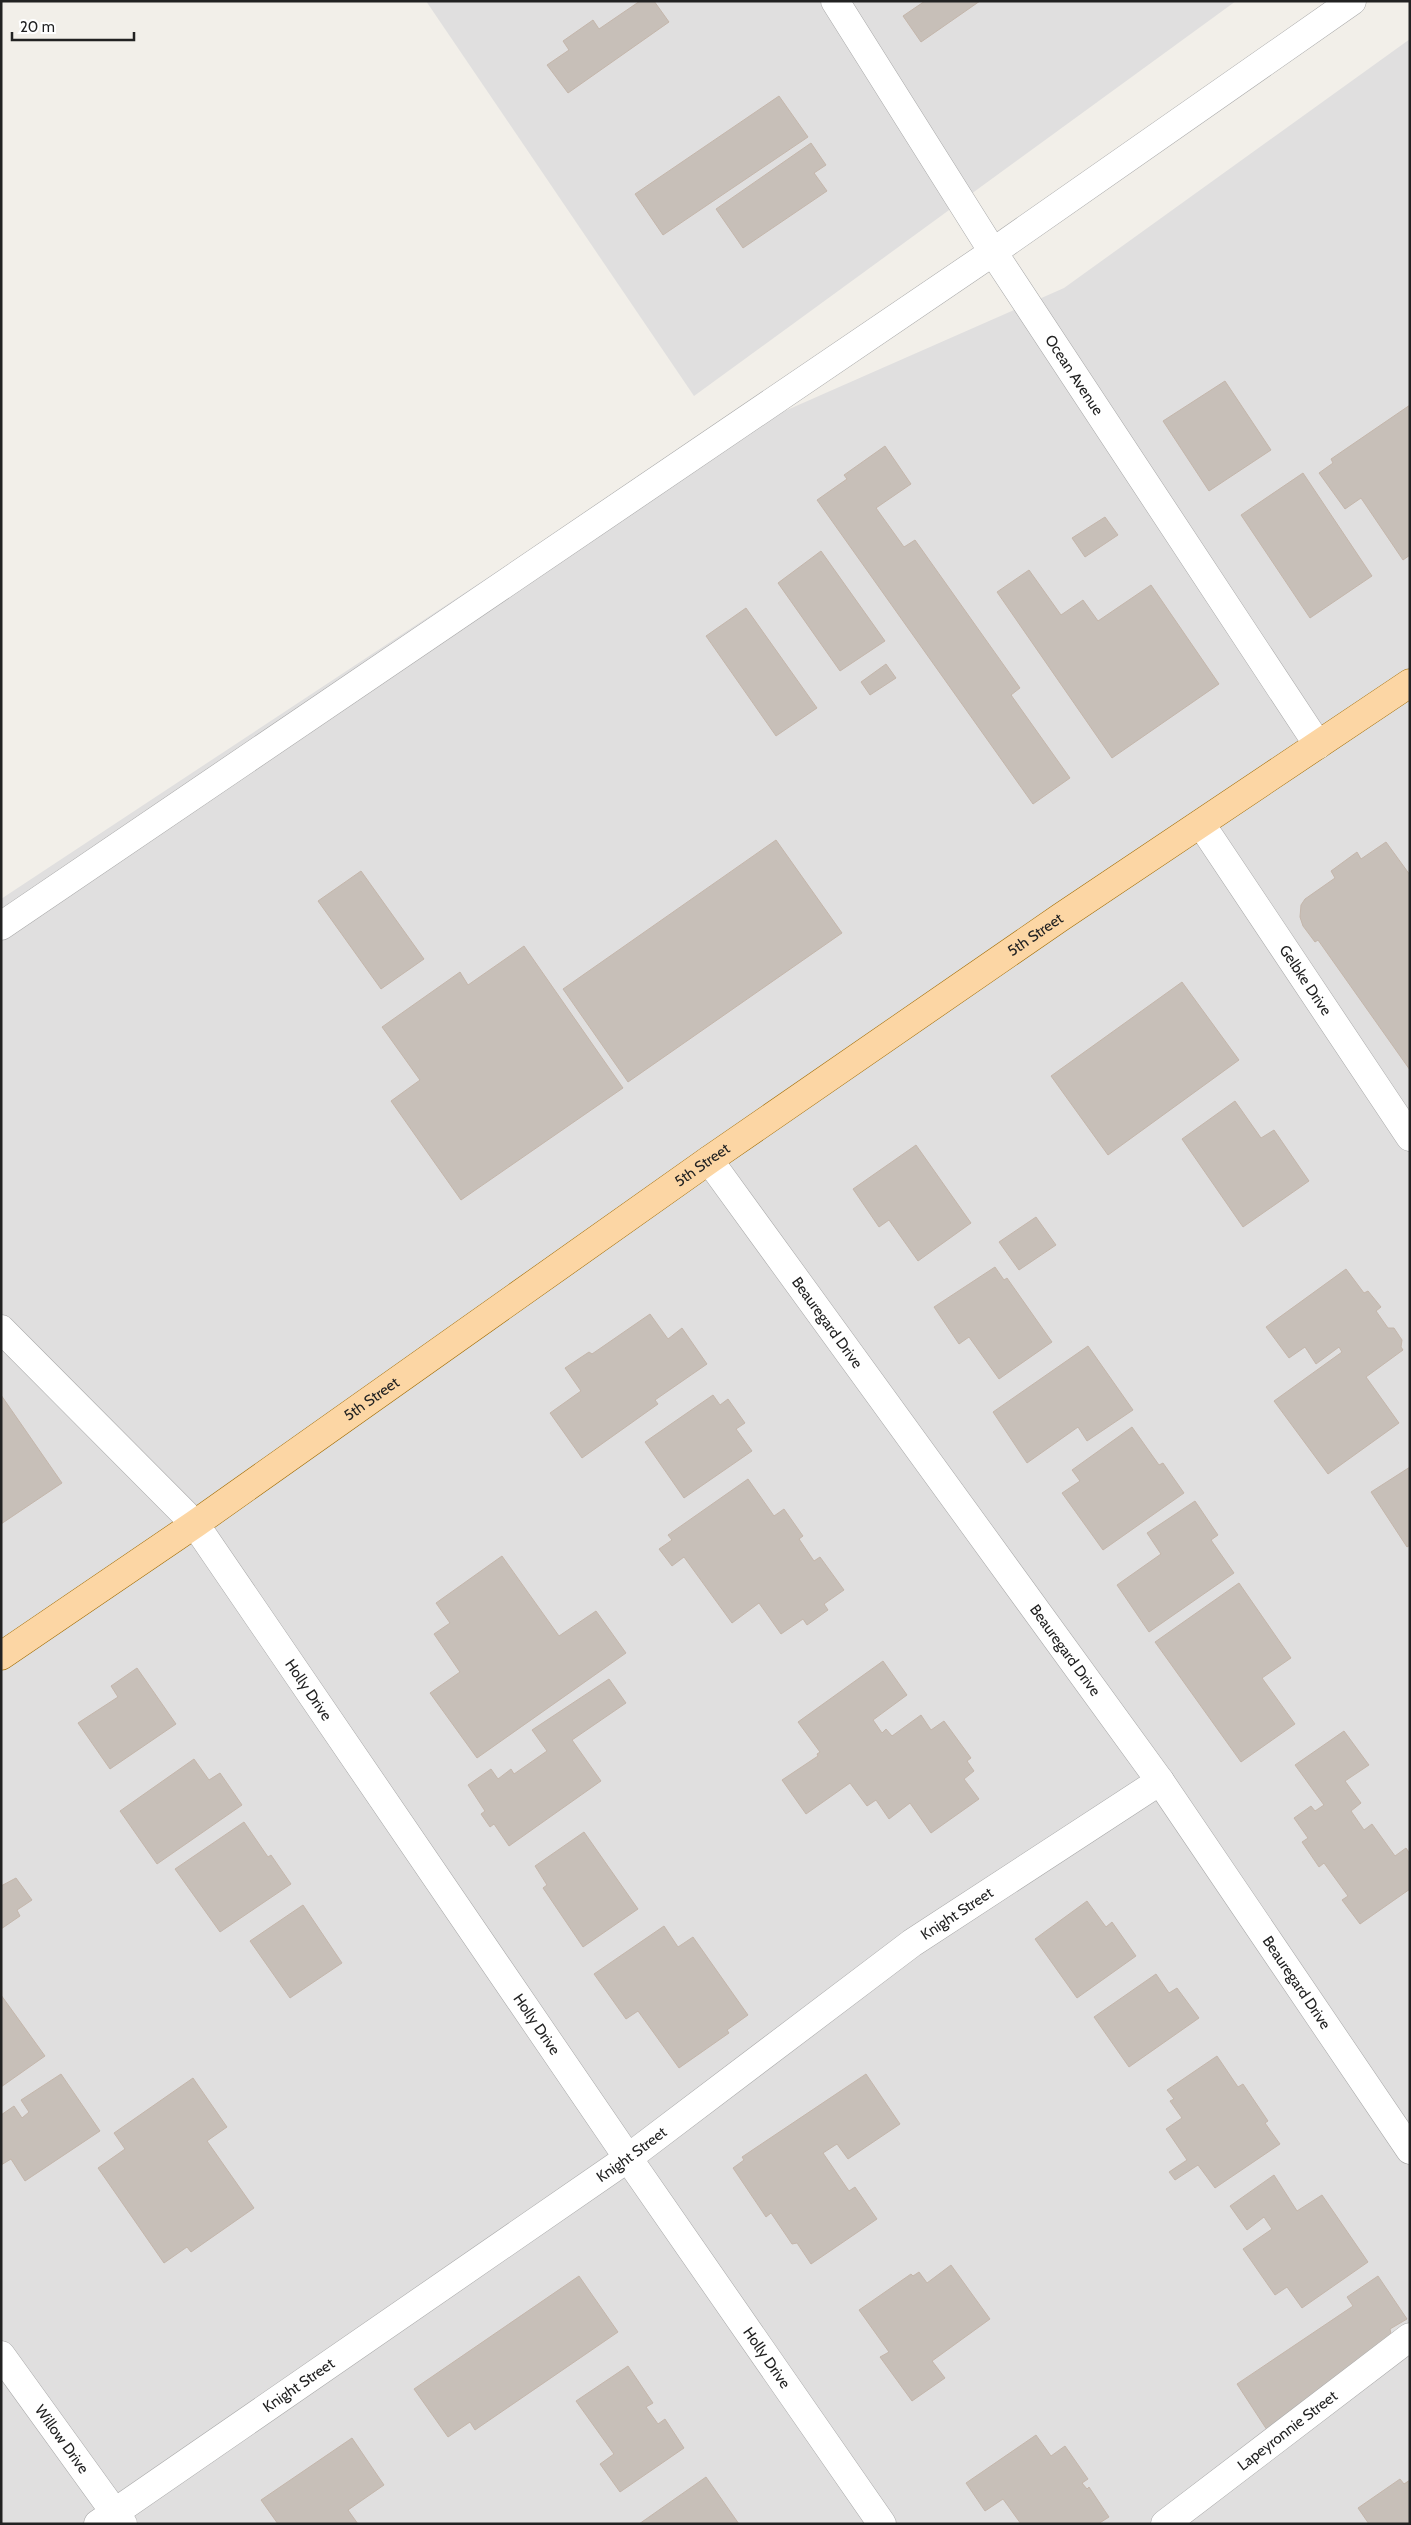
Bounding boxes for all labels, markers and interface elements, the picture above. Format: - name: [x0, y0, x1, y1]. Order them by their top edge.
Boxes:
- scale bar: [12, 10, 135, 42]
- text: 20 m: [20, 18, 55, 36]
- street label: Ocean Avenue: [1041, 332, 1107, 419]
- street label: 5th Street: [1004, 909, 1066, 960]
- street label: Gelbke Drive: [1276, 942, 1335, 1019]
- street label: 5th Street: [671, 1139, 733, 1191]
- street label: Beauregard Drive: [788, 1273, 866, 1372]
- street label: 5th Street: [341, 1373, 403, 1425]
- street label: Beauregard Drive: [1026, 1601, 1104, 1700]
- street label: Holly Drive: [281, 1656, 336, 1724]
- street label: Knight Street: [917, 1884, 996, 1944]
- street label: Beauregard Drive: [1259, 1933, 1335, 2033]
- street label: Holly Drive: [509, 1990, 564, 2059]
- street label: Knight Street: [593, 2123, 670, 2186]
- street label: Holly Drive: [739, 2324, 794, 2392]
- street label: Knight Street: [260, 2354, 338, 2416]
- street label: Lapeyronnie Street: [1234, 2387, 1341, 2474]
- street label: Willow Drive: [31, 2401, 93, 2477]

